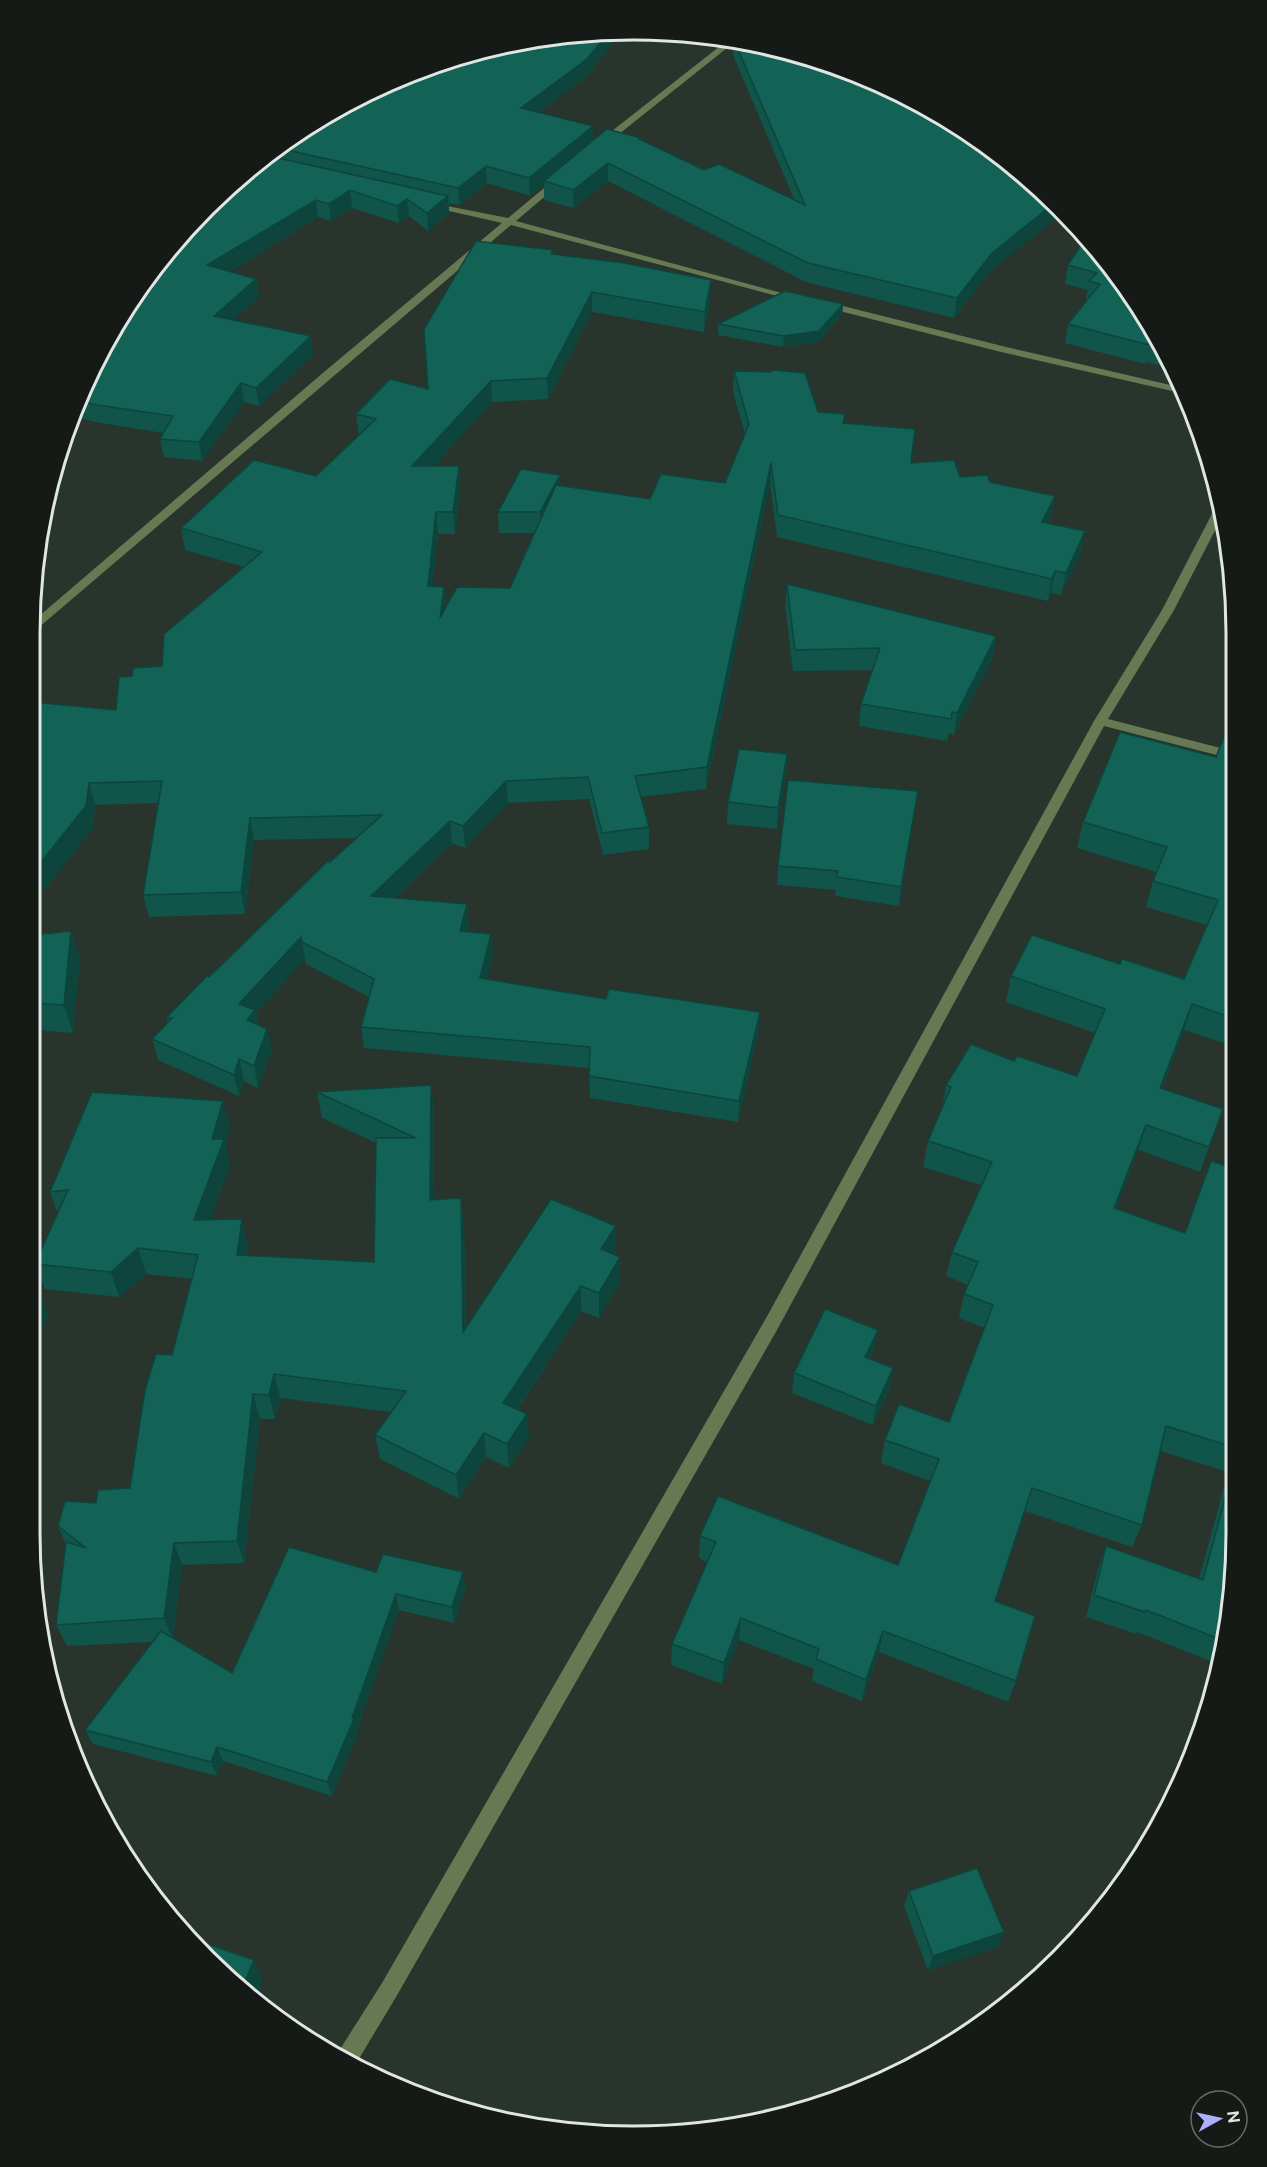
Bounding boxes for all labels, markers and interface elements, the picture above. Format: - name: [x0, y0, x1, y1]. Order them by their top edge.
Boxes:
- north arrow: [1189, 2089, 1249, 2149]
- text: N: [1223, 2109, 1244, 2125]

